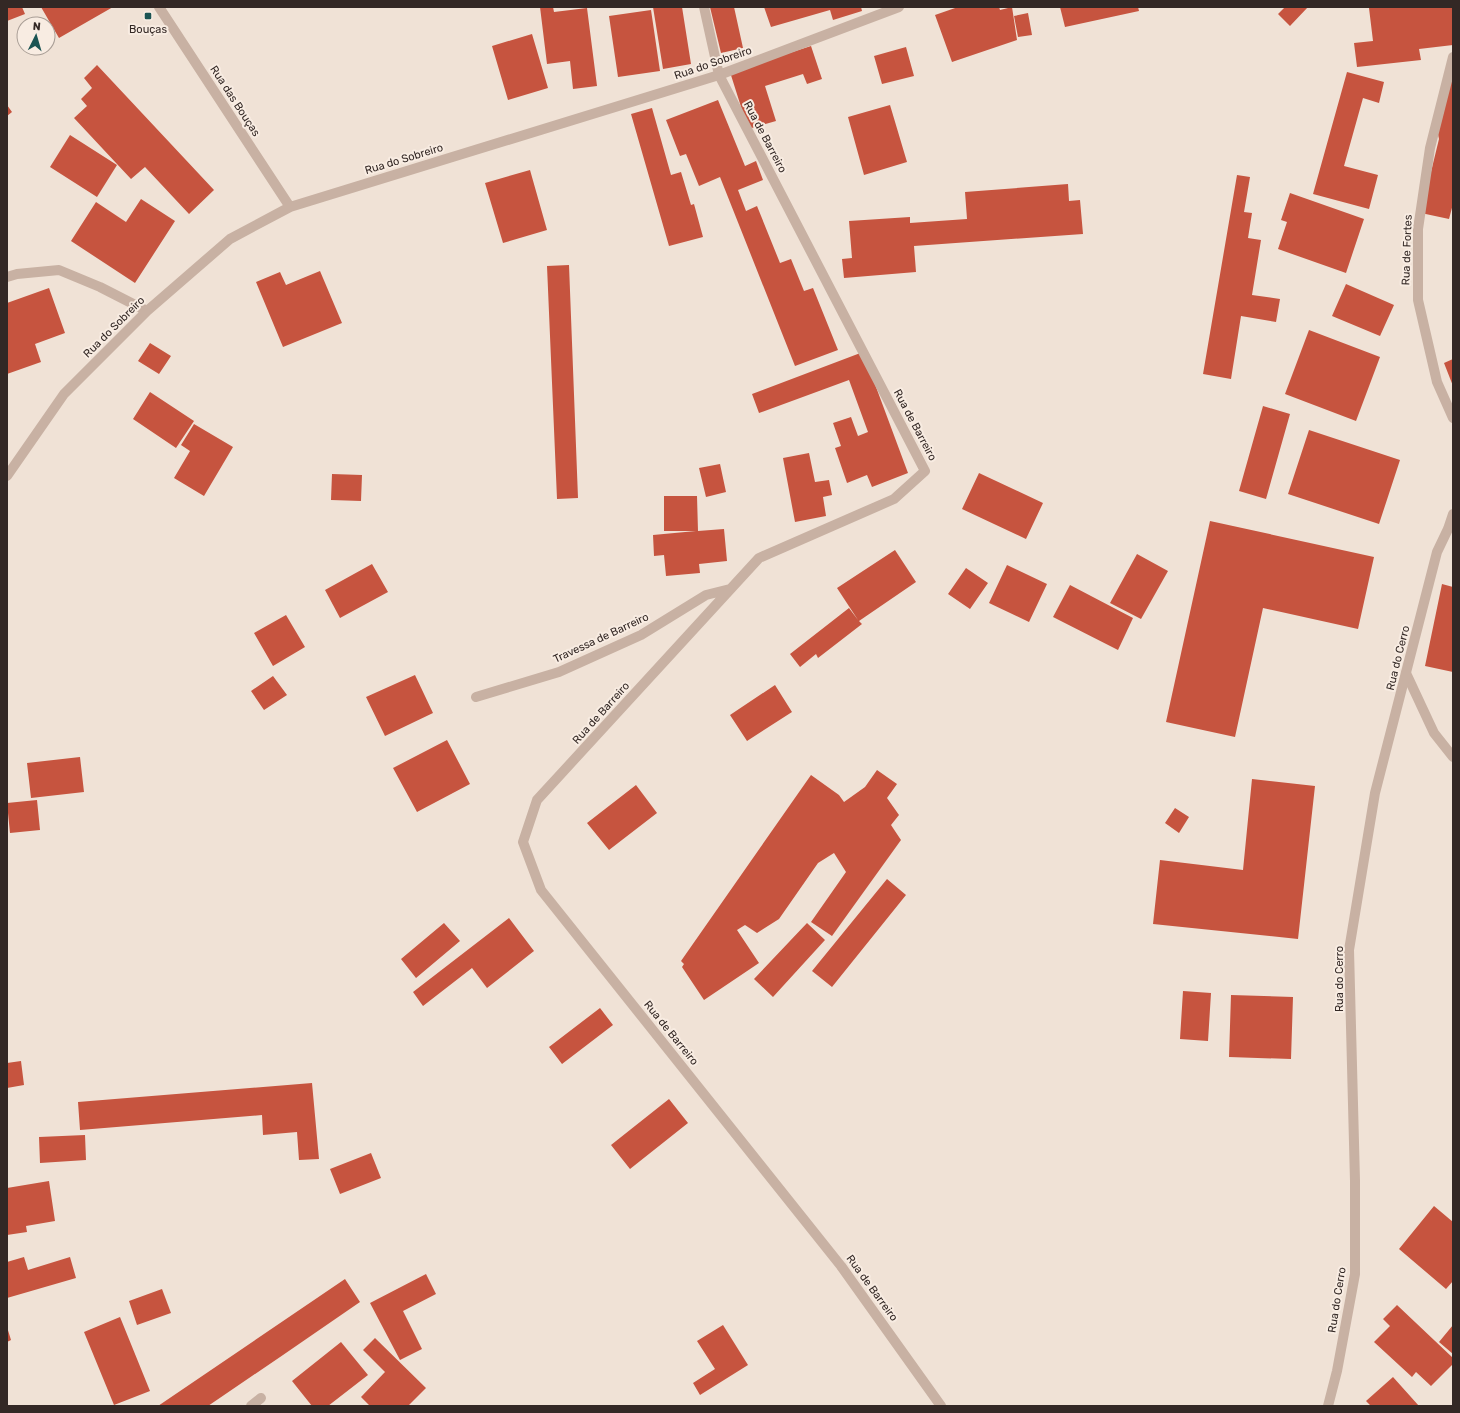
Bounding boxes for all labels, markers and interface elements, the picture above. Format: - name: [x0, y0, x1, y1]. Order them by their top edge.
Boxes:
- marker: Bouças: [143, 11, 153, 21]
- north arrow: [16, 16, 56, 56]
- text: N: [32, 20, 41, 33]
- place label: Bouças: [129, 23, 167, 36]
- street label: Rua do Sobreiro: [673, 44, 753, 82]
- street label: Rua das Bouças: [207, 63, 263, 139]
- street label: Rua de Barreiro: [741, 99, 789, 175]
- street label: Rua do Sobreiro: [363, 141, 445, 177]
- street label: Rua de Fortes: [1399, 214, 1415, 286]
- street label: Rua do Sobreiro: [81, 294, 147, 360]
- street label: Rua de Barreiro: [891, 387, 939, 463]
- street label: Travessa de Barreiro: [551, 610, 651, 666]
- street label: Rua do Cerro: [1384, 624, 1412, 692]
- street label: Rua de Barreiro: [570, 679, 632, 747]
- street label: Rua do Cerro: [1333, 946, 1346, 1012]
- street label: Rua de Barreiro: [641, 998, 701, 1068]
- street label: Rua de Barreiro: [844, 1252, 900, 1324]
- street label: Rua do Cerro: [1325, 1266, 1349, 1334]

